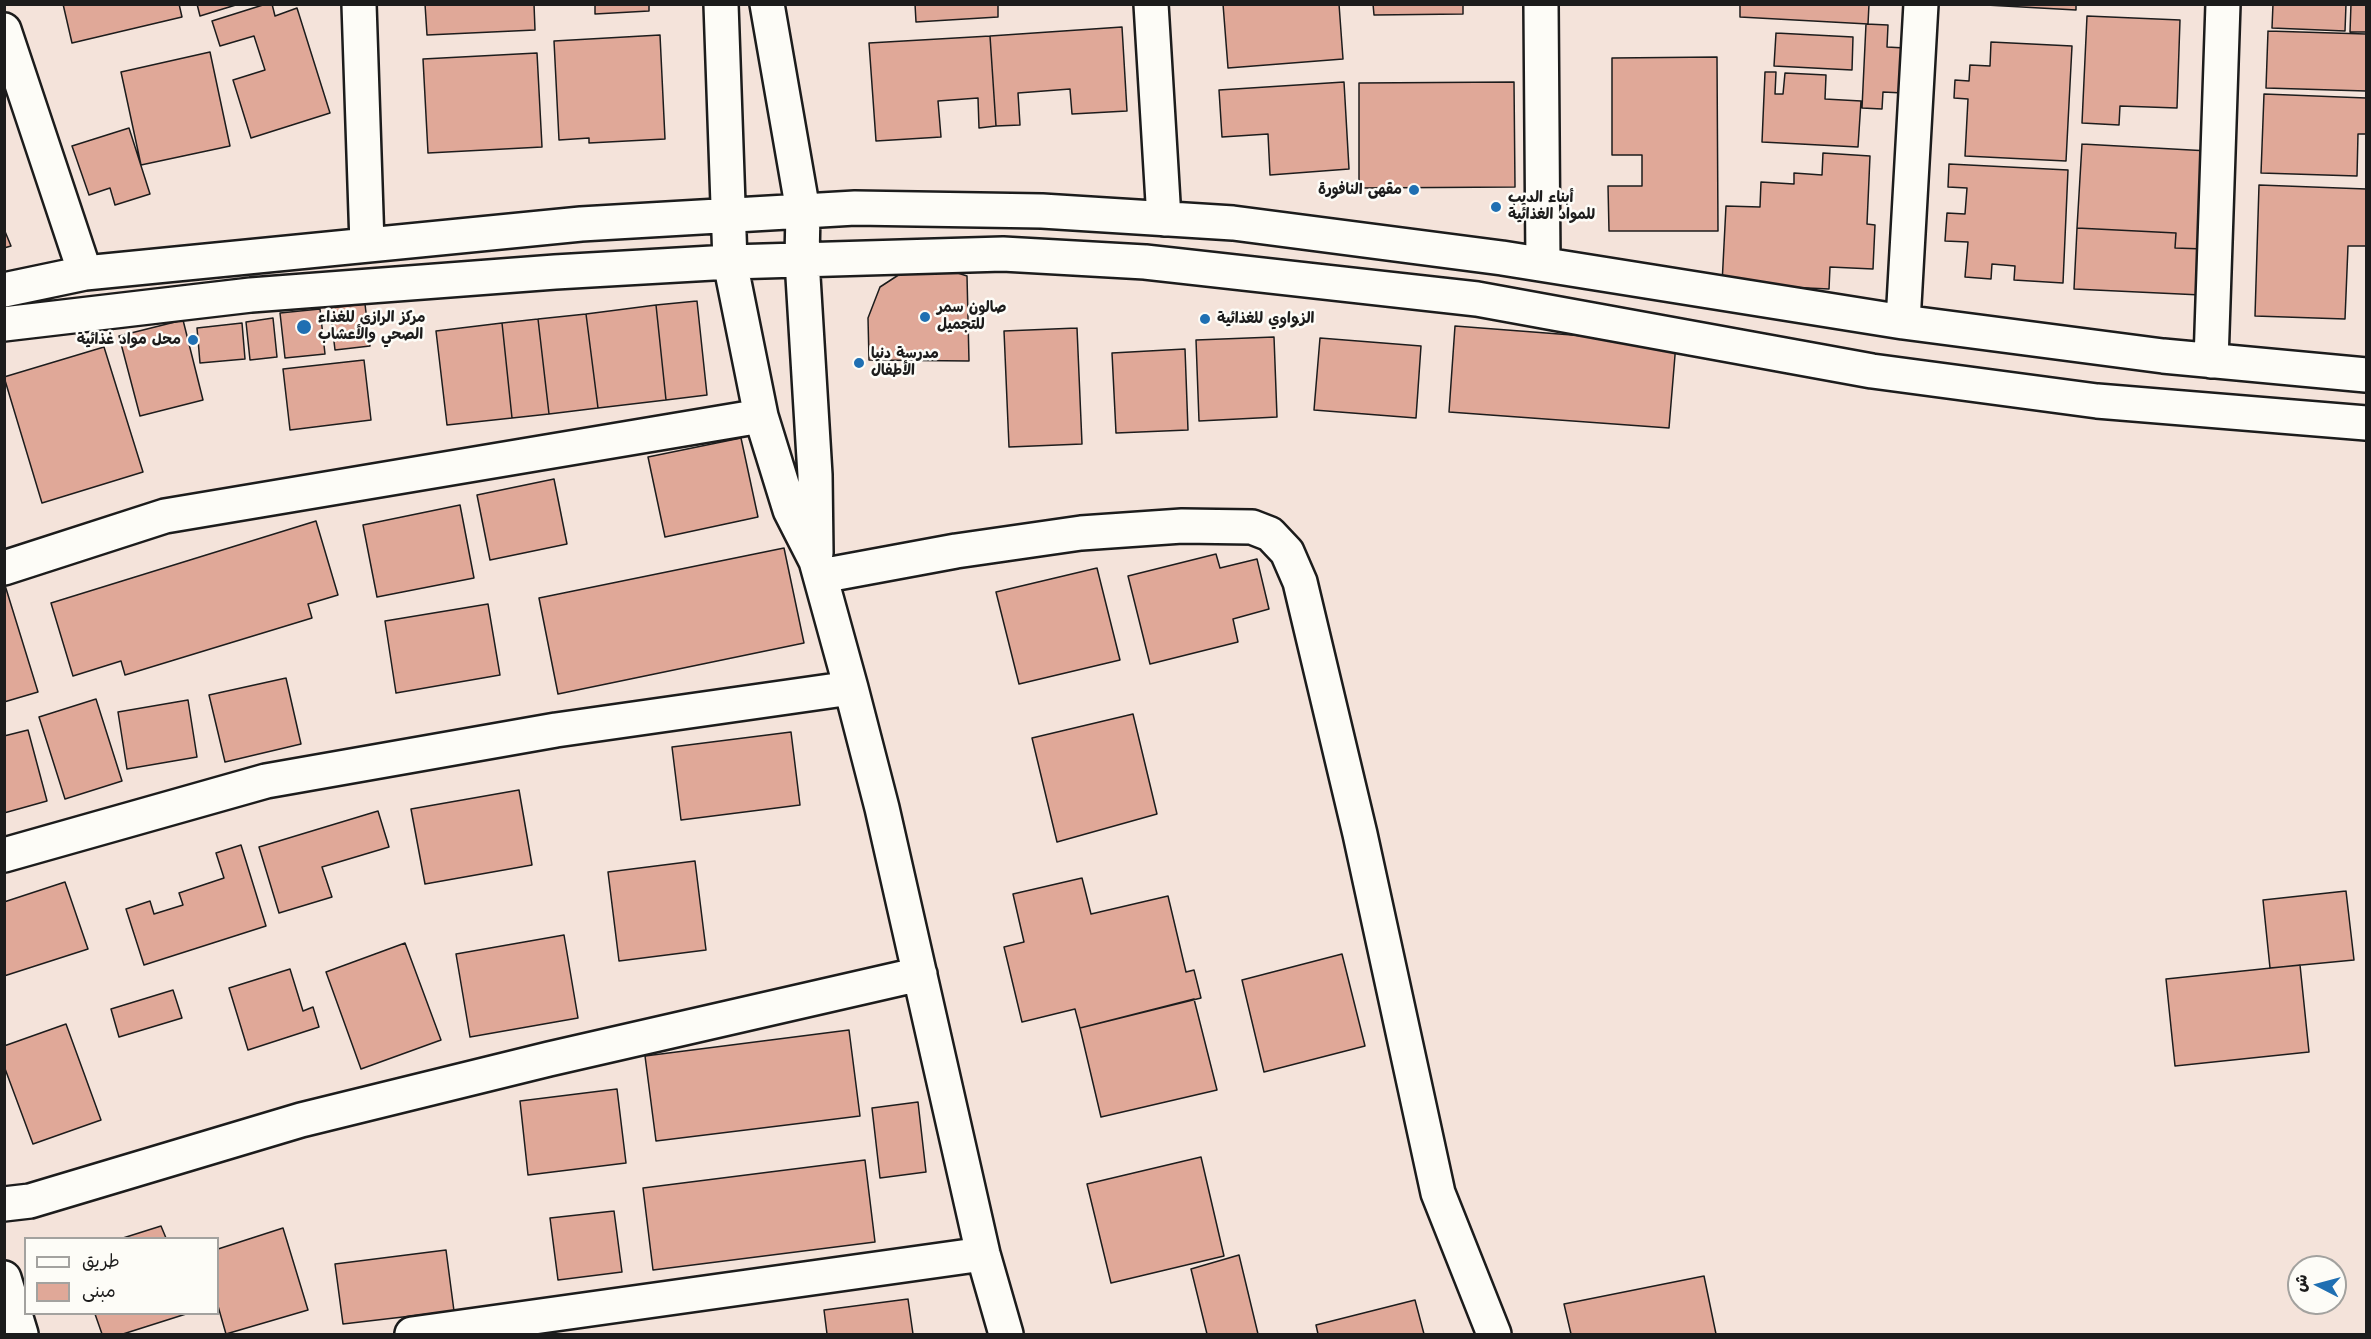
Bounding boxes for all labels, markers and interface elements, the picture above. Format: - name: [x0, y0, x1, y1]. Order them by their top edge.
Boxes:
- place label: مقهى النافورة: [1318, 181, 1402, 199]
- marker: مقهى النافورة: [1407, 183, 1421, 197]
- place label: أبناء الديب للمواد الغذائية: [1508, 189, 1595, 224]
- marker: أبناء الديب للمواد الغذائية: [1489, 200, 1503, 214]
- place label: صالون سمر للتجميل: [937, 299, 1007, 334]
- place label: مركز الرازي للغذاء الصحي والأعشاب: [318, 309, 426, 344]
- marker: صالون سمر للتجميل: [918, 310, 932, 324]
- place label: الزواوي للغذائية: [1217, 310, 1314, 328]
- marker: الزواوي للغذائية: [1198, 312, 1212, 326]
- marker: مركز الرازي للغذاء الصحي والأعشاب: [295, 318, 313, 336]
- place label: محل مواد غذائية: [77, 331, 181, 349]
- marker: محل مواد غذائية: [186, 333, 200, 347]
- place label: مدرسة دنيا الأطفال: [871, 345, 939, 380]
- marker: مدرسة دنيا الأطفال: [852, 356, 866, 370]
- legend: [24, 1237, 219, 1315]
- text: طريق: [82, 1249, 120, 1273]
- north arrow: [2287, 1255, 2347, 1315]
- text: ش: [2289, 1273, 2312, 1293]
- text: مبنى: [82, 1279, 116, 1303]

